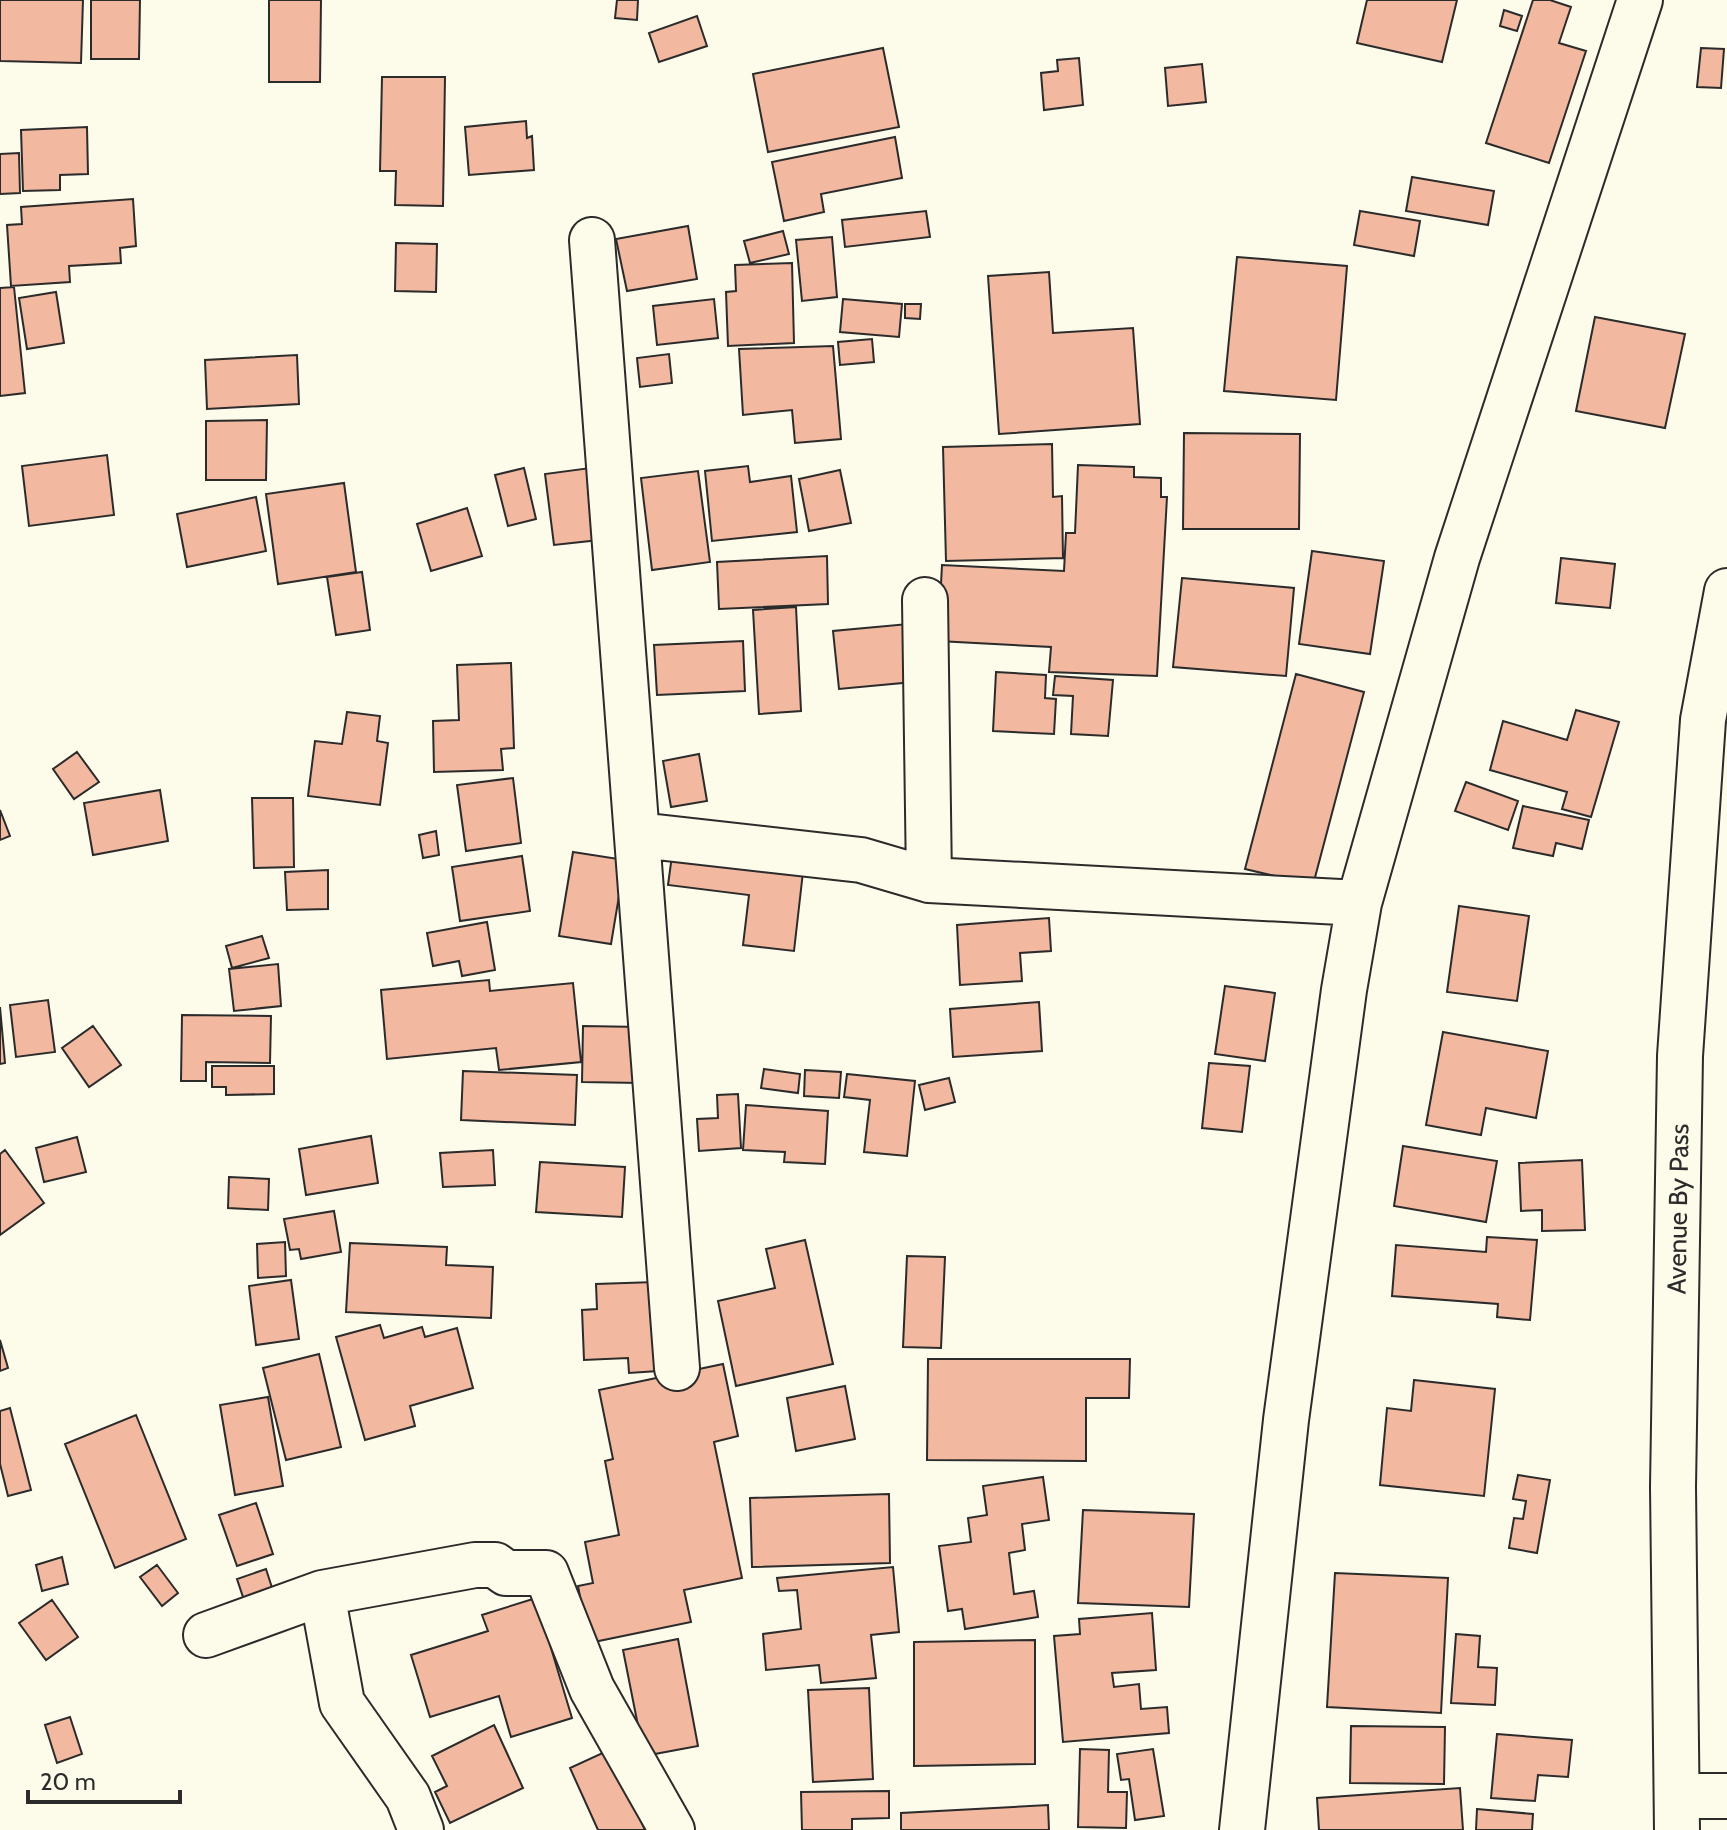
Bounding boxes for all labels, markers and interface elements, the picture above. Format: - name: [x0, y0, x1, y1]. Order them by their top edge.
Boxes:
- street label: Avenue By Pass: [1661, 1123, 1695, 1295]
- scale bar: [28, 1754, 180, 1804]
- text: 20 m: [40, 1767, 96, 1796]

